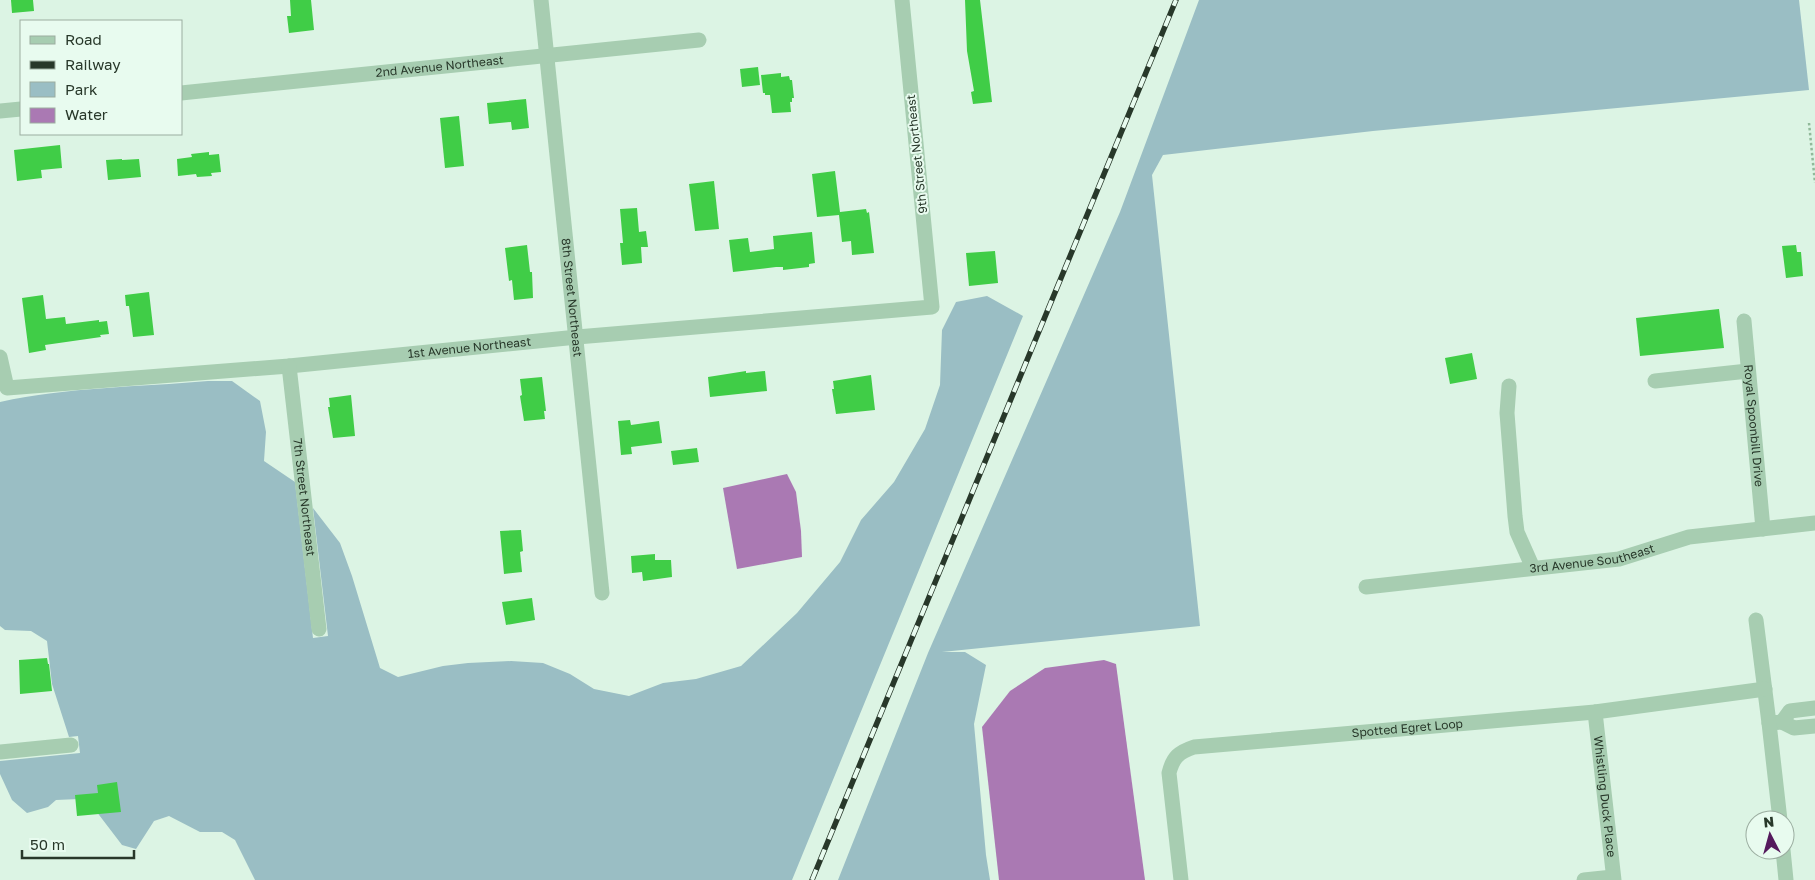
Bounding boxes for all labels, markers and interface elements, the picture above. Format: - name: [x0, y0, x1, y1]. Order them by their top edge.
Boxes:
- legend: [20, 20, 182, 135]
- text: Road: [65, 30, 102, 48]
- street label: 2nd Avenue Northeast: [375, 52, 505, 80]
- text: Railway: [65, 55, 121, 73]
- text: Park: [65, 80, 98, 98]
- street label: 9th Street Northeast: [903, 94, 930, 214]
- text: Water: [65, 105, 108, 123]
- street label: 8th Street Northeast: [559, 237, 586, 358]
- street label: 1st Avenue Northeast: [407, 334, 532, 361]
- street label: Royal Spoonbill Drive: [1741, 364, 1767, 487]
- street label: 7th Street Northeast: [290, 437, 319, 557]
- street label: 3rd Avenue Southeast: [1529, 540, 1656, 576]
- street label: Spotted Egret Loop: [1351, 716, 1463, 740]
- street label: Whistling Duck Place: [1591, 735, 1619, 858]
- north arrow: [1745, 810, 1795, 860]
- text: N: [1762, 813, 1775, 831]
- scale bar: [22, 828, 135, 860]
- text: 50 m: [30, 835, 65, 853]

